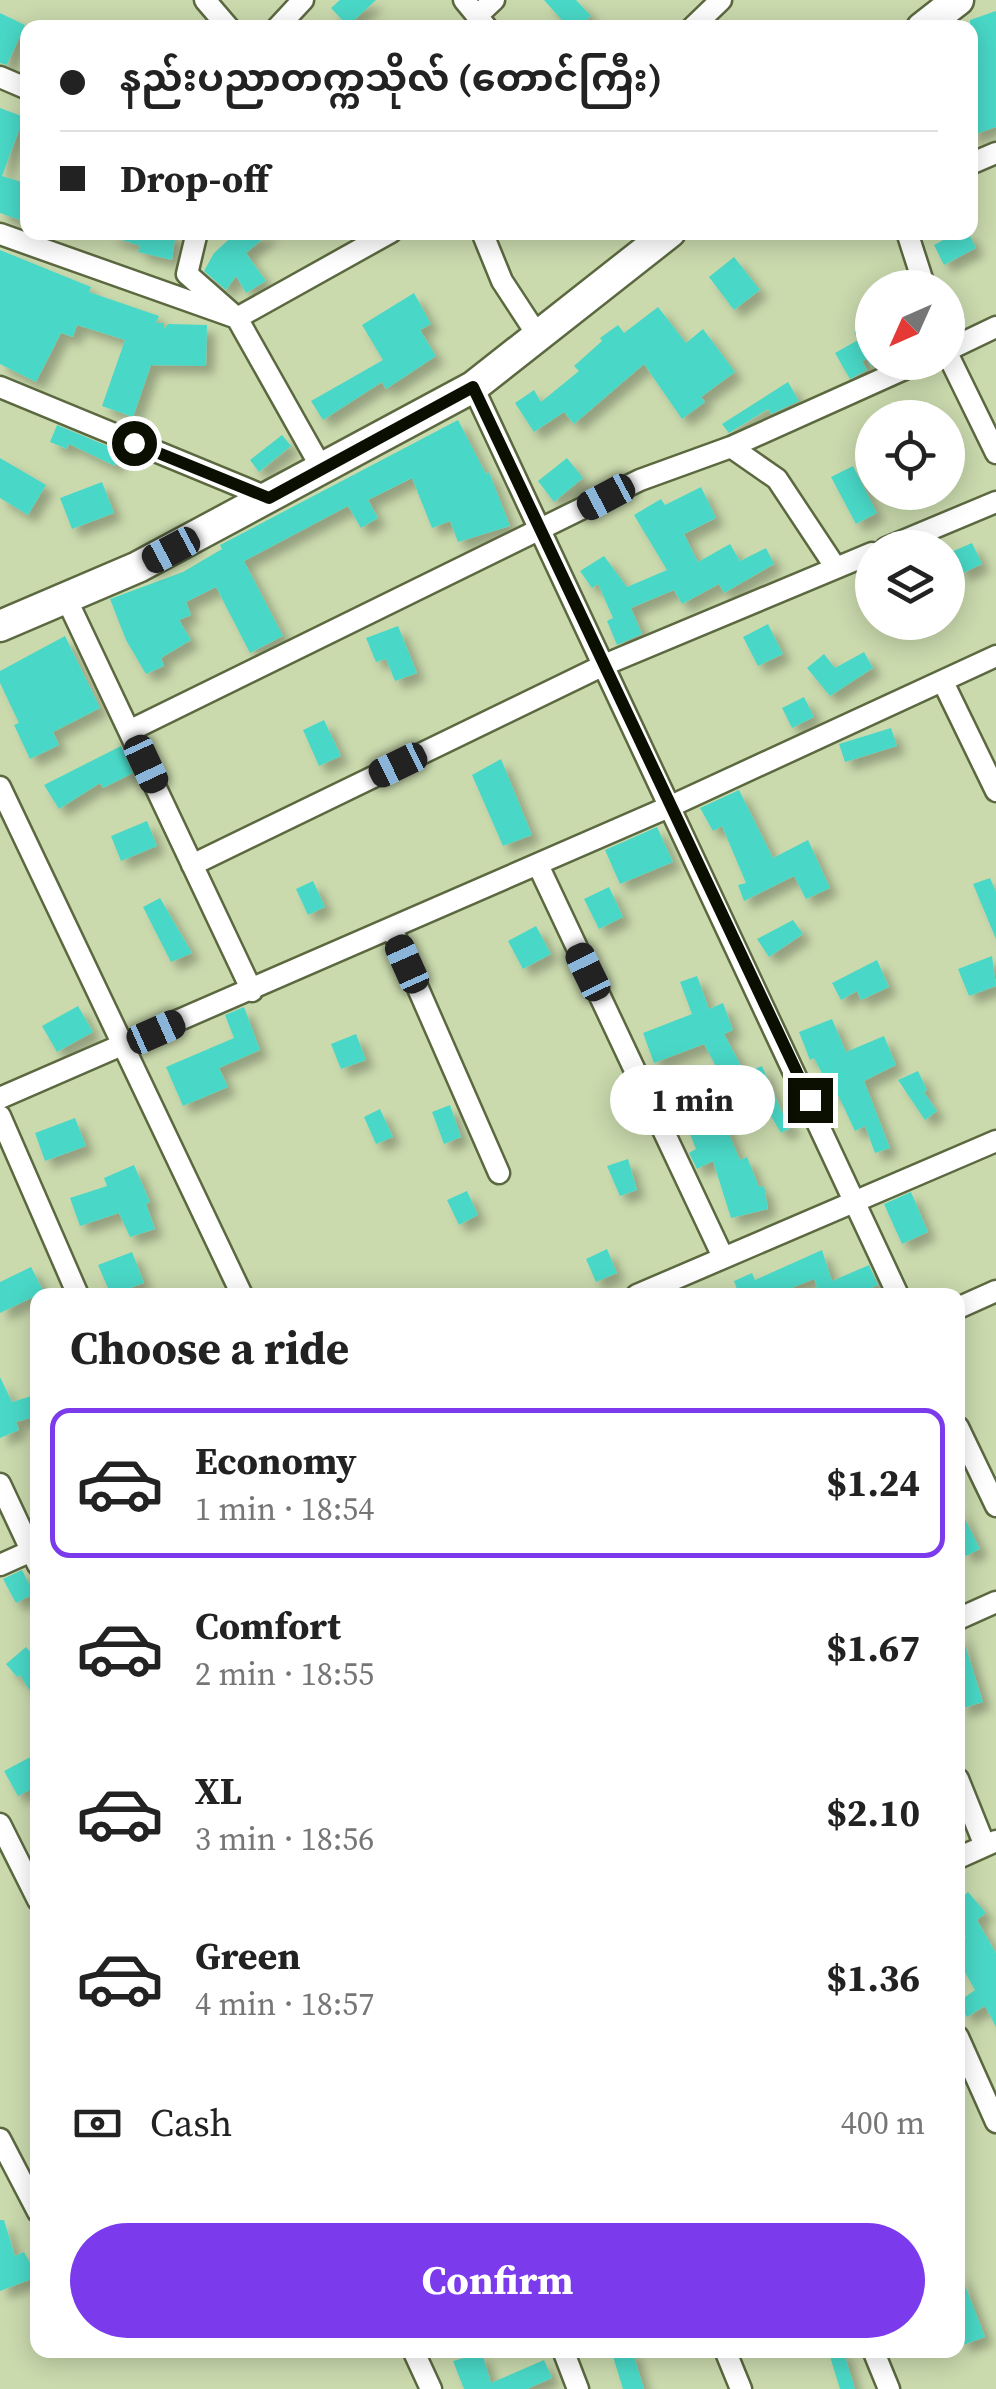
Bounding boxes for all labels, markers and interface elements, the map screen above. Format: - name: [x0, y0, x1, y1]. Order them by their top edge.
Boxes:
- text: နည်းပညာတက္ကသိုလ် (တောင်ကြီး): [120, 52, 662, 104]
- text: Drop-off: [120, 153, 269, 205]
- north arrow: [855, 270, 965, 380]
- map controls: [855, 270, 965, 640]
- button: locate: [855, 400, 965, 510]
- route start: [112, 421, 157, 466]
- car: [572, 470, 640, 524]
- car: [137, 523, 205, 577]
- button: layers: [855, 530, 965, 640]
- car: [120, 730, 172, 798]
- car: [364, 738, 432, 792]
- car: [381, 930, 433, 998]
- car: [561, 938, 615, 1006]
- car: [122, 1006, 190, 1058]
- callout: 1 min: [610, 1065, 775, 1135]
- text: 1 min: [651, 1078, 734, 1122]
- route end: [788, 1078, 833, 1123]
- text: Choose a ride: [70, 1317, 349, 1379]
- text: Economy: [195, 1435, 357, 1487]
- icon: car: [75, 1438, 165, 1528]
- text: $1.24: [826, 1457, 920, 1509]
- text: 1 min · 18:54: [195, 1487, 374, 1531]
- text: Comfort: [195, 1600, 341, 1652]
- icon: car: [75, 1603, 165, 1693]
- text: $1.67: [826, 1622, 920, 1674]
- text: 2 min · 18:55: [195, 1652, 374, 1696]
- text: XL: [195, 1765, 242, 1817]
- icon: car: [75, 1768, 165, 1858]
- text: $2.10: [826, 1787, 920, 1839]
- text: 3 min · 18:56: [195, 1817, 374, 1861]
- text: Green: [195, 1930, 301, 1982]
- icon: car: [75, 1933, 165, 2023]
- text: $1.36: [826, 1952, 920, 2004]
- text: 4 min · 18:57: [195, 1982, 374, 2026]
- icon: cash: [70, 2096, 125, 2151]
- text: Cash: [150, 2097, 232, 2149]
- text: 400 m: [841, 2101, 925, 2145]
- button: Confirm: [70, 2223, 925, 2338]

